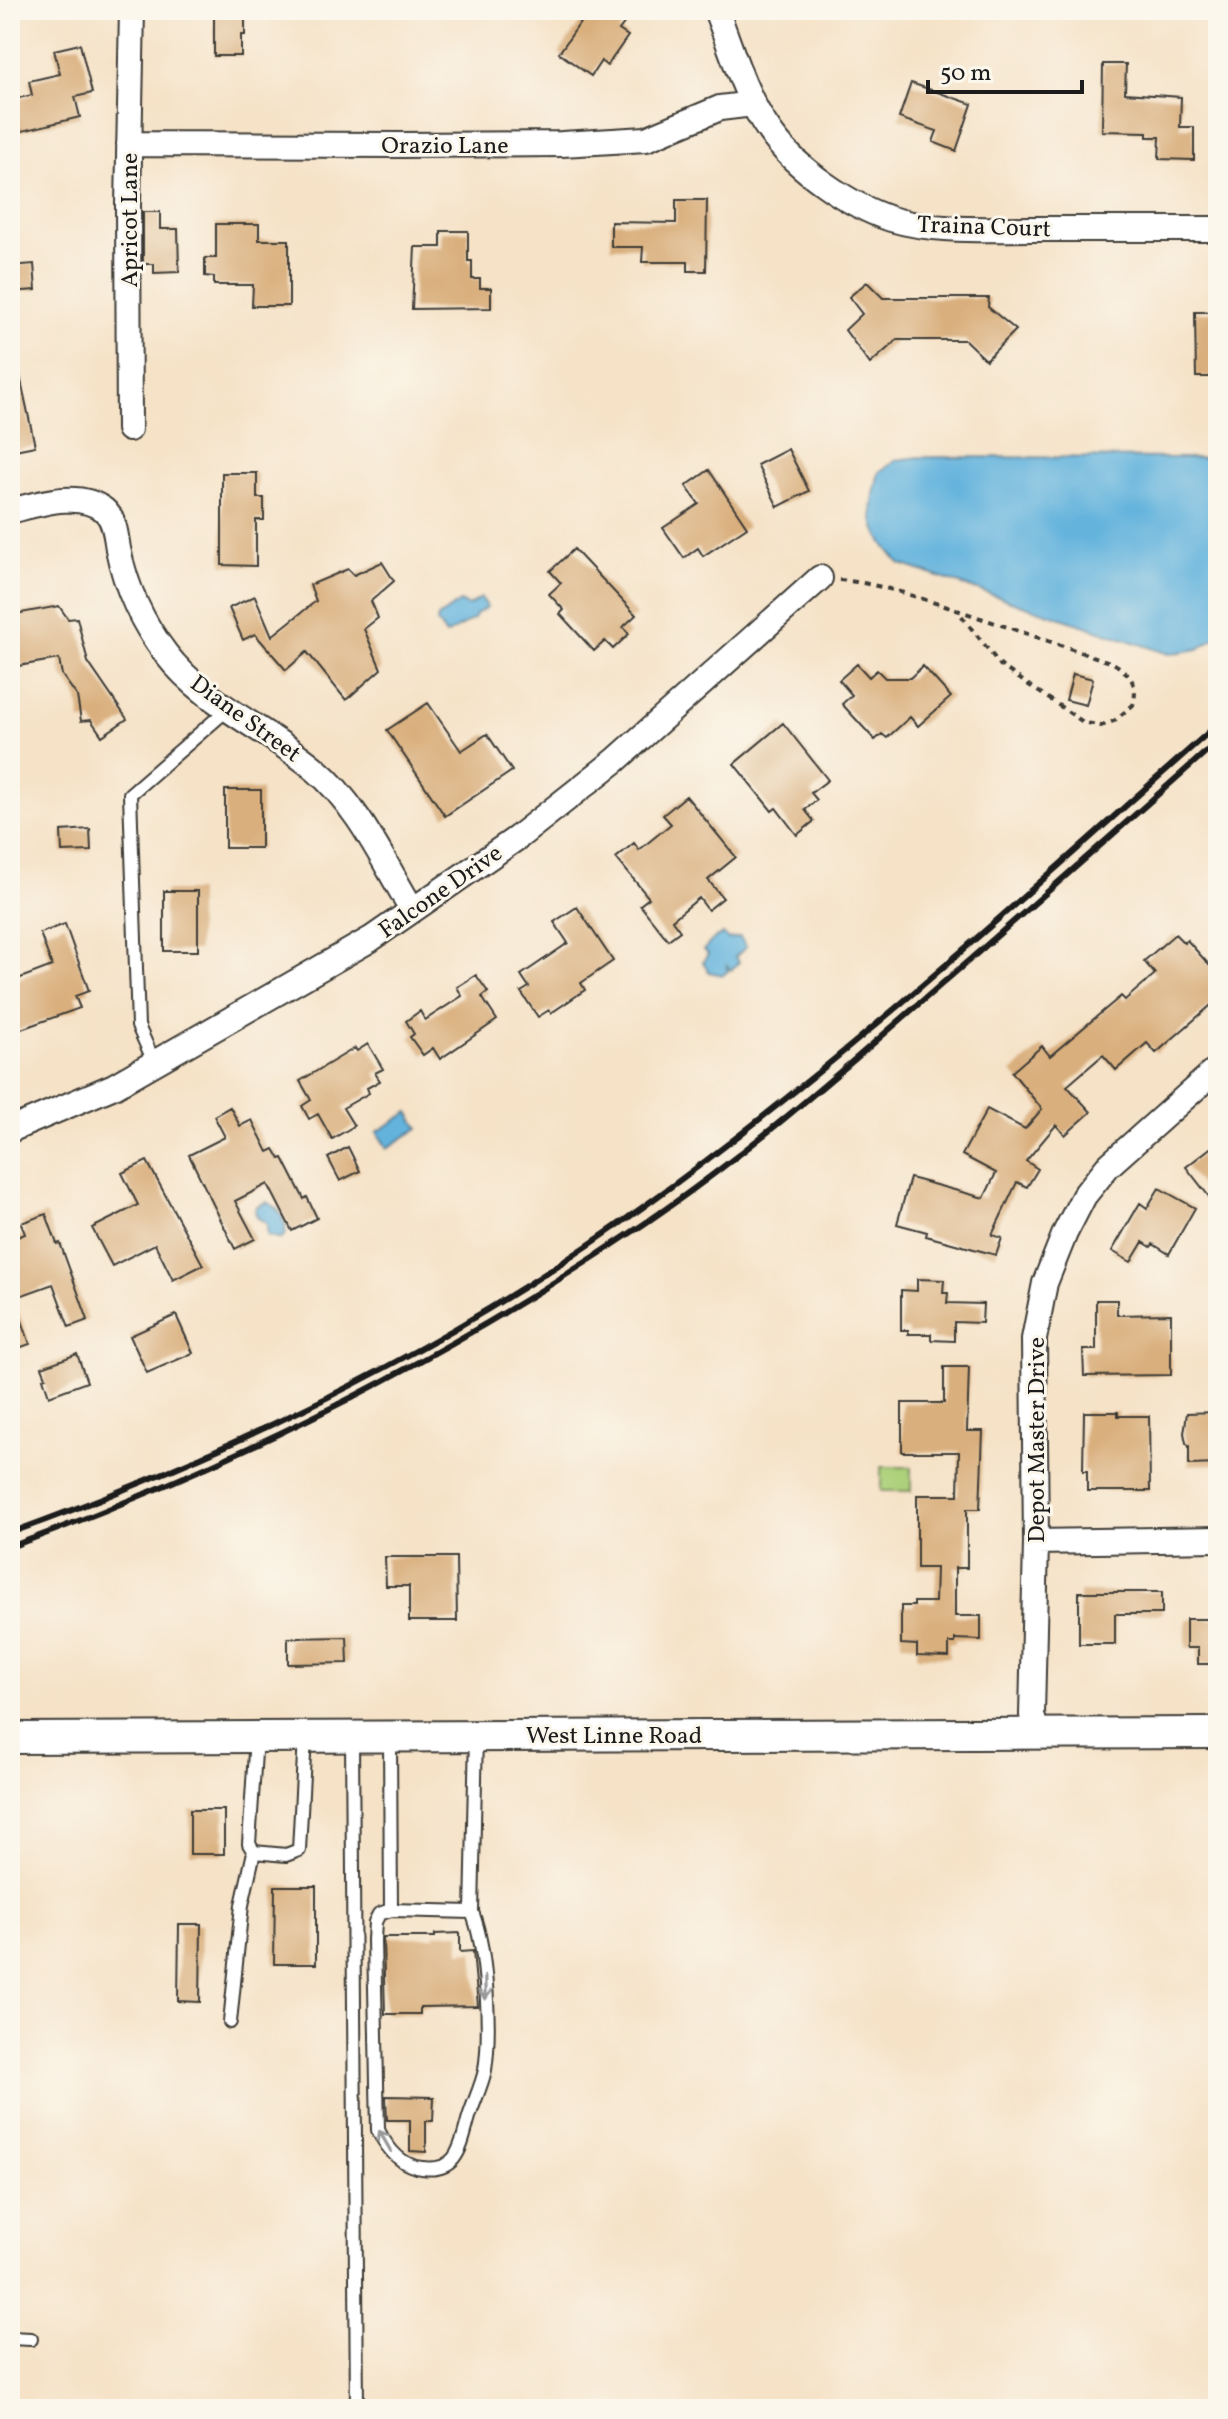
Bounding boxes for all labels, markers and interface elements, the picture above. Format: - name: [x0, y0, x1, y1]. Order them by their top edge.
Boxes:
- scale bar: [928, 44, 1082, 94]
- text: 50 m: [940, 57, 992, 91]
- street label: Orazio Lane: [381, 130, 509, 164]
- street label: Apricot Lane: [114, 153, 148, 287]
- street label: Traina Court: [916, 209, 1051, 247]
- street label: Diane Street: [182, 668, 307, 772]
- street label: Falcone Drive: [372, 837, 510, 948]
- street label: Depot Master Drive: [1021, 1337, 1055, 1543]
- street label: West Linne Road: [526, 1720, 702, 1754]
- one-way arrow: [478, 1974, 493, 2001]
- one-way arrow: [377, 2130, 393, 2152]

